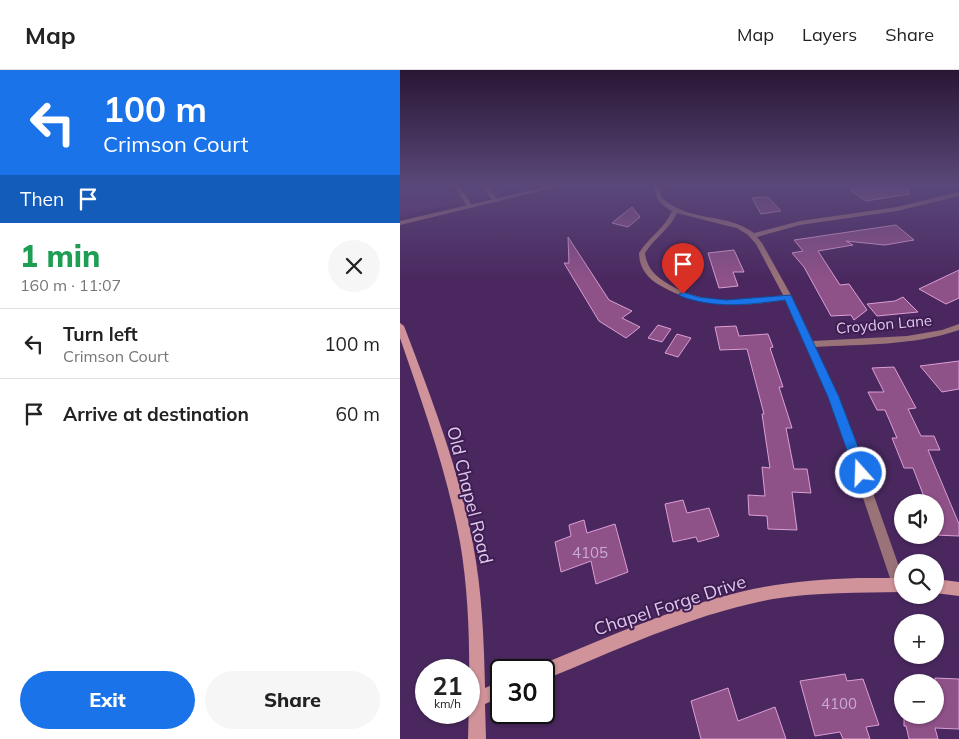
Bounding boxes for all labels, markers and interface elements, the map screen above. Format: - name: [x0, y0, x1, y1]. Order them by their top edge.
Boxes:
- text: Map: [25, 20, 76, 50]
- text: Map: [737, 23, 774, 46]
- text: Layers: [802, 23, 857, 46]
- text: Share: [885, 23, 934, 46]
- text: 100 m: [103, 87, 207, 131]
- icon: left: [20, 90, 85, 155]
- text: Crimson Court: [103, 130, 249, 158]
- icon: arrive: [74, 185, 102, 213]
- text: Then: [20, 187, 64, 211]
- text: 1 min: [20, 237, 100, 275]
- button: close: [328, 240, 380, 292]
- pin: [662, 243, 704, 294]
- icon: arrive: [669, 250, 697, 278]
- text: 160 m · 11:07: [20, 275, 121, 295]
- street label: Croydon Lane: [835, 310, 933, 338]
- text: Turn left: [63, 322, 138, 346]
- icon: left: [20, 330, 48, 358]
- text: 100 m: [324, 332, 380, 356]
- text: Crimson Court: [63, 346, 169, 366]
- icon: arrive: [20, 400, 48, 428]
- text: Arrive at destination: [63, 402, 249, 426]
- text: 60 m: [336, 402, 380, 426]
- street label: Old Chapel Road: [442, 424, 498, 566]
- position arrow: [834, 446, 886, 498]
- map controls: [894, 494, 944, 724]
- button: sound: [894, 494, 944, 544]
- house number: 4105: [572, 543, 608, 562]
- button: search: [894, 554, 944, 604]
- street label: Chapel Forge Drive: [591, 570, 749, 640]
- button: +: [894, 614, 944, 664]
- speed limit sign: 30: [490, 659, 555, 724]
- text: 21: [432, 670, 463, 701]
- button: Exit: [20, 671, 195, 729]
- button: Share: [205, 671, 380, 729]
- button: −: [894, 674, 944, 724]
- house number: 4100: [821, 694, 857, 713]
- text: km/h: [434, 696, 461, 711]

